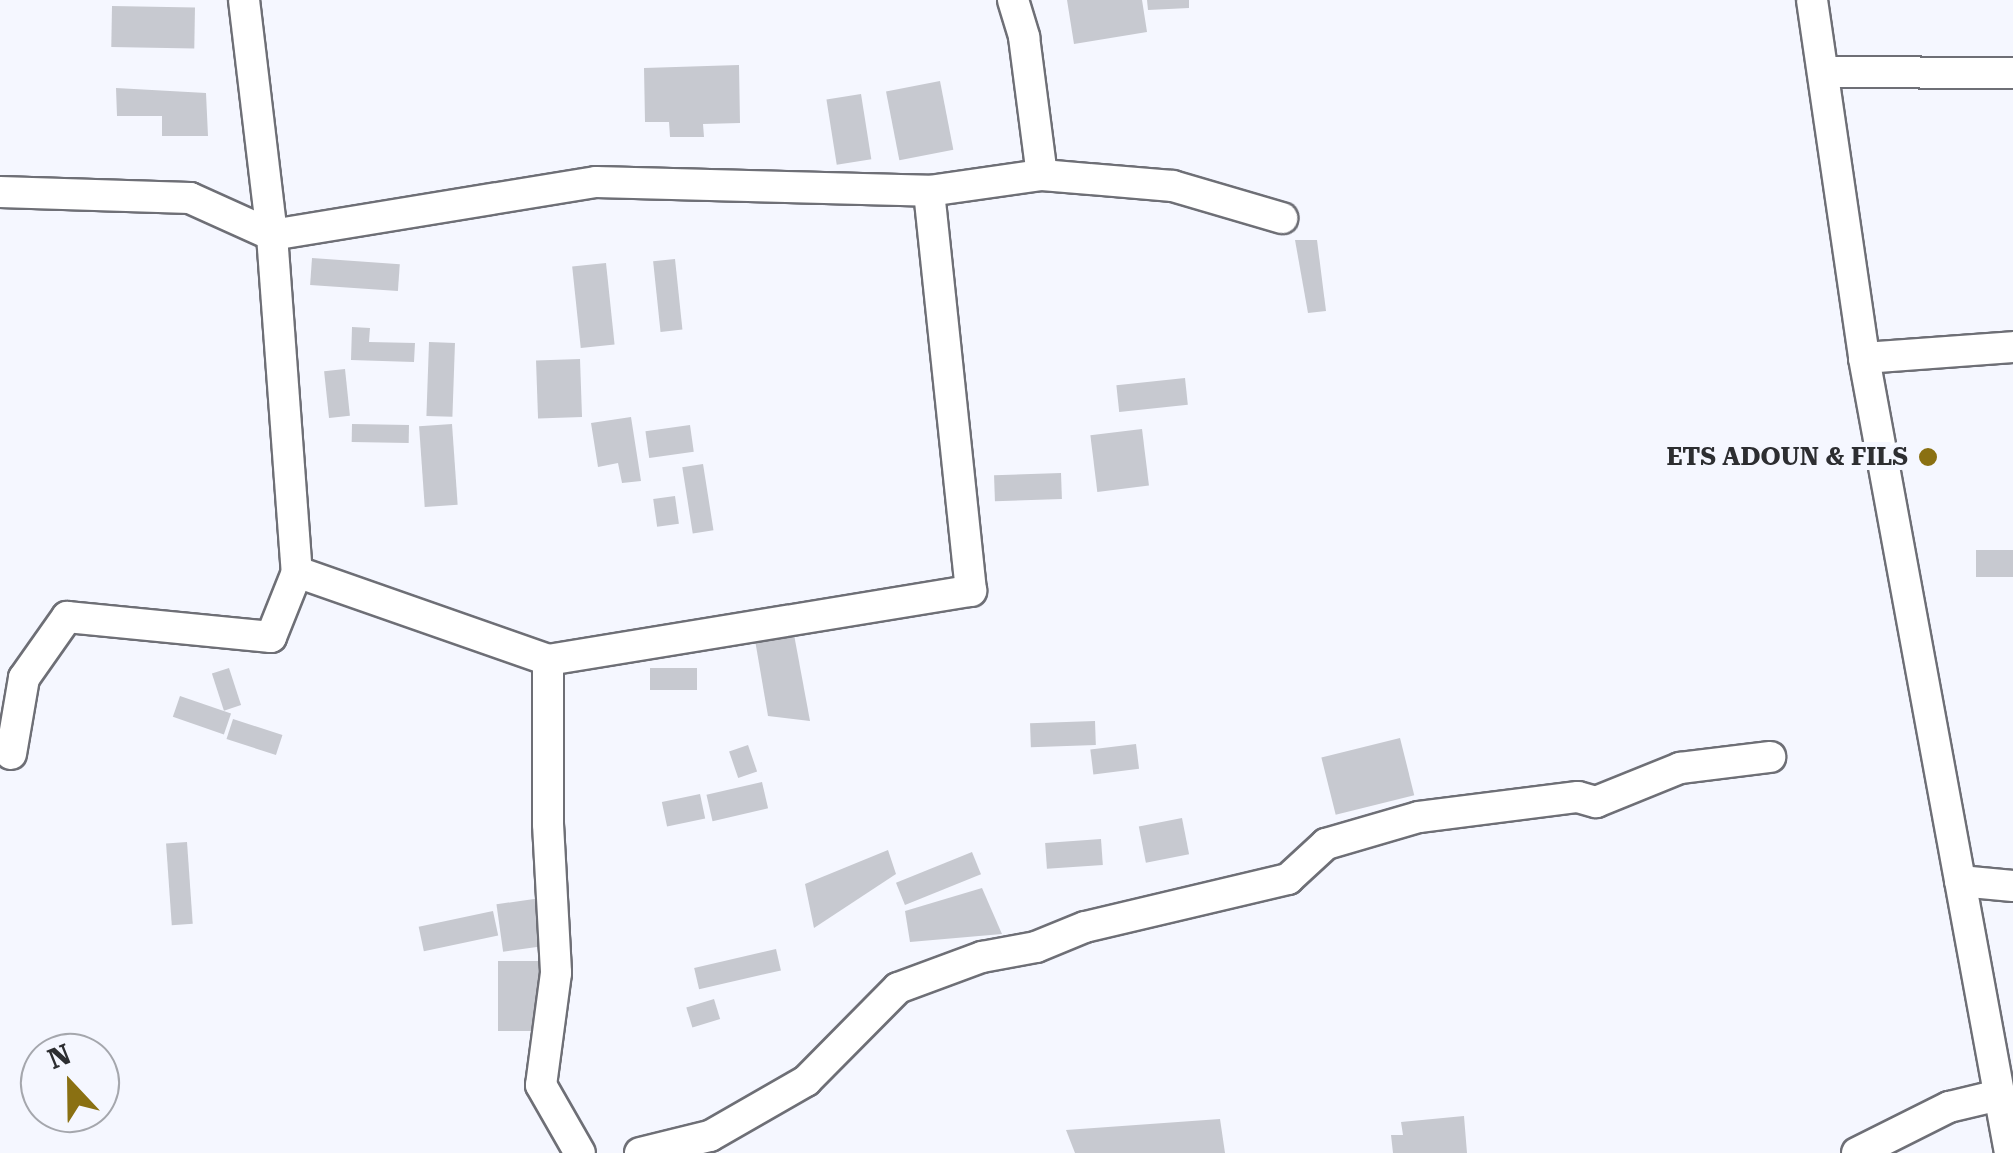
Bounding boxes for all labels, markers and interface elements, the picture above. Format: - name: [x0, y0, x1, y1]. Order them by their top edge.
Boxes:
- place label: ETS ADOUN & FILS: [1666, 442, 1908, 472]
- marker: ETS ADOUN & FILS: [1917, 446, 1939, 468]
- north arrow: [20, 1033, 120, 1133]
- text: N: [43, 1037, 76, 1076]

